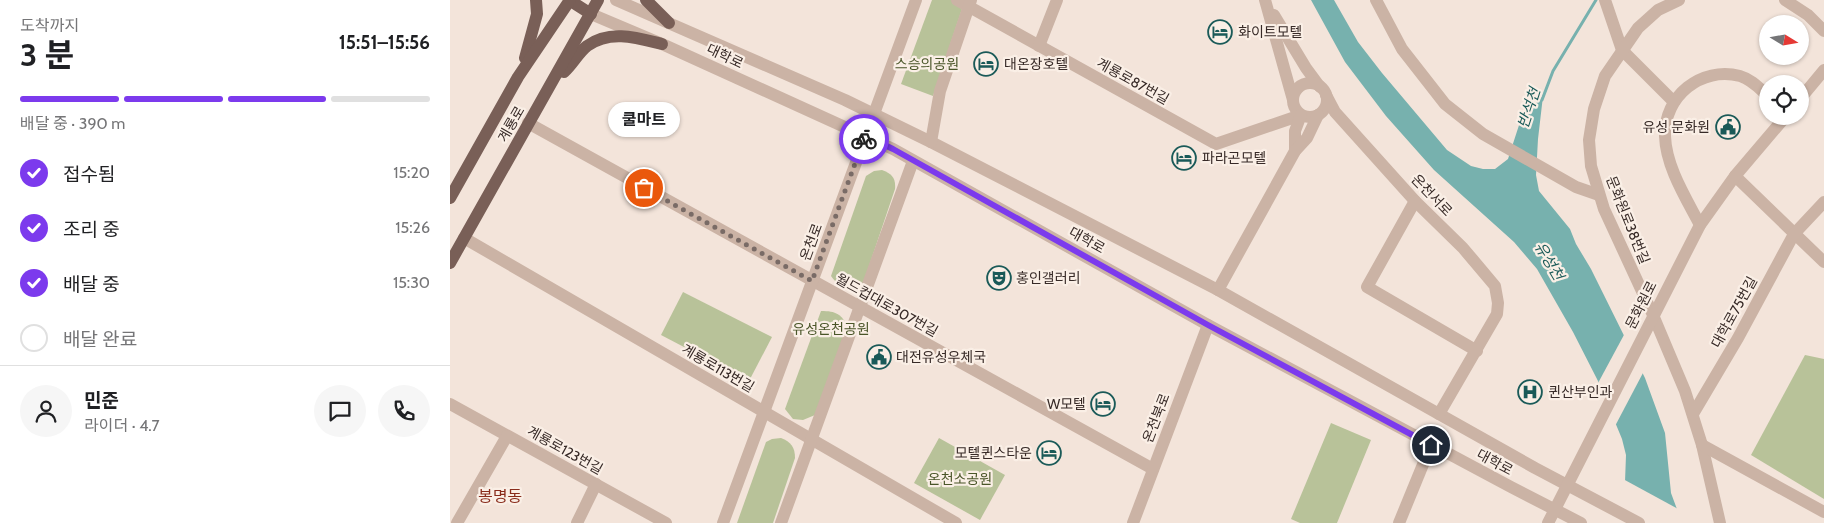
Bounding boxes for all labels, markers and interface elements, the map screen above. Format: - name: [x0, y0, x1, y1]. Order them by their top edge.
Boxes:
- north arrow: [1759, 15, 1809, 65]
- map controls: [1759, 15, 1809, 125]
- text: 도착까지: [20, 16, 79, 35]
- hotel icon: 화이트모텔: [1207, 19, 1233, 45]
- place label: 화이트모텔: [1238, 23, 1302, 41]
- text: 15:51–15:56: [339, 31, 430, 54]
- text: 3 분: [20, 35, 74, 74]
- street label: 대학로: [704, 40, 746, 72]
- hotel icon: 대온장호텔: [973, 51, 999, 77]
- street label: 계룡로87번길: [1094, 54, 1172, 108]
- park label: 스승의공원: [895, 55, 959, 73]
- place label: 대온장호텔: [1004, 55, 1068, 73]
- button: locate: [1759, 75, 1809, 125]
- water label: 반석천: [1514, 83, 1545, 130]
- street label: 계룡로: [494, 103, 529, 145]
- callout: 쿨마트: [608, 103, 680, 138]
- text: 쿨마트: [622, 110, 666, 129]
- text: 배달 중 · 390 m: [20, 114, 125, 133]
- courier: [839, 114, 889, 164]
- public building icon: 유성 문화원: [1715, 114, 1741, 140]
- place label: 유성 문화원: [1642, 118, 1710, 136]
- icon: bike: [850, 125, 878, 153]
- hotel icon: 파라곤모텔: [1171, 145, 1197, 171]
- place label: 파라곤모텔: [1202, 149, 1266, 167]
- icon: check: [20, 159, 48, 187]
- text: 접수됨: [63, 163, 115, 186]
- text: 15:20: [393, 163, 430, 182]
- pin: [623, 167, 665, 209]
- street label: 온천서로: [1408, 170, 1456, 220]
- street label: 문화원로38번길: [1602, 173, 1654, 267]
- icon: bag: [630, 174, 658, 202]
- icon: check: [20, 214, 48, 242]
- text: 조리 중: [63, 218, 120, 241]
- text: 15:26: [395, 218, 430, 237]
- street label: 온천로: [796, 221, 826, 263]
- street label: 대학로: [1066, 223, 1108, 257]
- water label: 유성천: [1531, 239, 1569, 285]
- theatre icon: 홍인갤러리: [986, 265, 1012, 291]
- icon: check: [20, 269, 48, 297]
- street label: 월드컵대로307번길: [833, 269, 941, 341]
- place label: 홍인갤러리: [1016, 269, 1080, 287]
- text: 배달 중: [63, 273, 120, 296]
- text: 15:30: [393, 273, 430, 292]
- street label: 대학로75번길: [1707, 273, 1761, 351]
- street label: 문화원로: [1621, 278, 1661, 332]
- park label: 유성온천공원: [792, 320, 870, 338]
- text: 배달 완료: [63, 328, 137, 351]
- street label: 계룡로113번길: [678, 340, 758, 396]
- public building icon: 대전유성우체국: [866, 344, 892, 370]
- place label: 대전유성우체국: [896, 348, 986, 366]
- hospital icon: 퀸산부인과: [1517, 379, 1543, 405]
- place label: 퀸산부인과: [1548, 383, 1613, 401]
- button: person: [20, 385, 72, 437]
- button: chat: [314, 385, 366, 437]
- button: phone: [378, 385, 430, 437]
- text: 민준: [84, 389, 119, 412]
- hotel icon: W모텔: [1090, 391, 1116, 417]
- street label: 온천북로: [1138, 391, 1174, 445]
- place label: W모텔: [1047, 395, 1086, 413]
- text: 라이더 · 4.7: [84, 416, 160, 435]
- street label: 계룡로123번길: [524, 422, 606, 478]
- pin: [1410, 424, 1452, 466]
- icon: home: [1417, 431, 1445, 459]
- hotel icon: 모텔퀸스타운: [1036, 440, 1062, 466]
- place label: 모텔퀸스타운: [955, 444, 1032, 462]
- street label: 대학로: [1474, 445, 1516, 479]
- park label: 온천소공원: [928, 470, 992, 488]
- district label: 봉명동: [478, 487, 522, 506]

